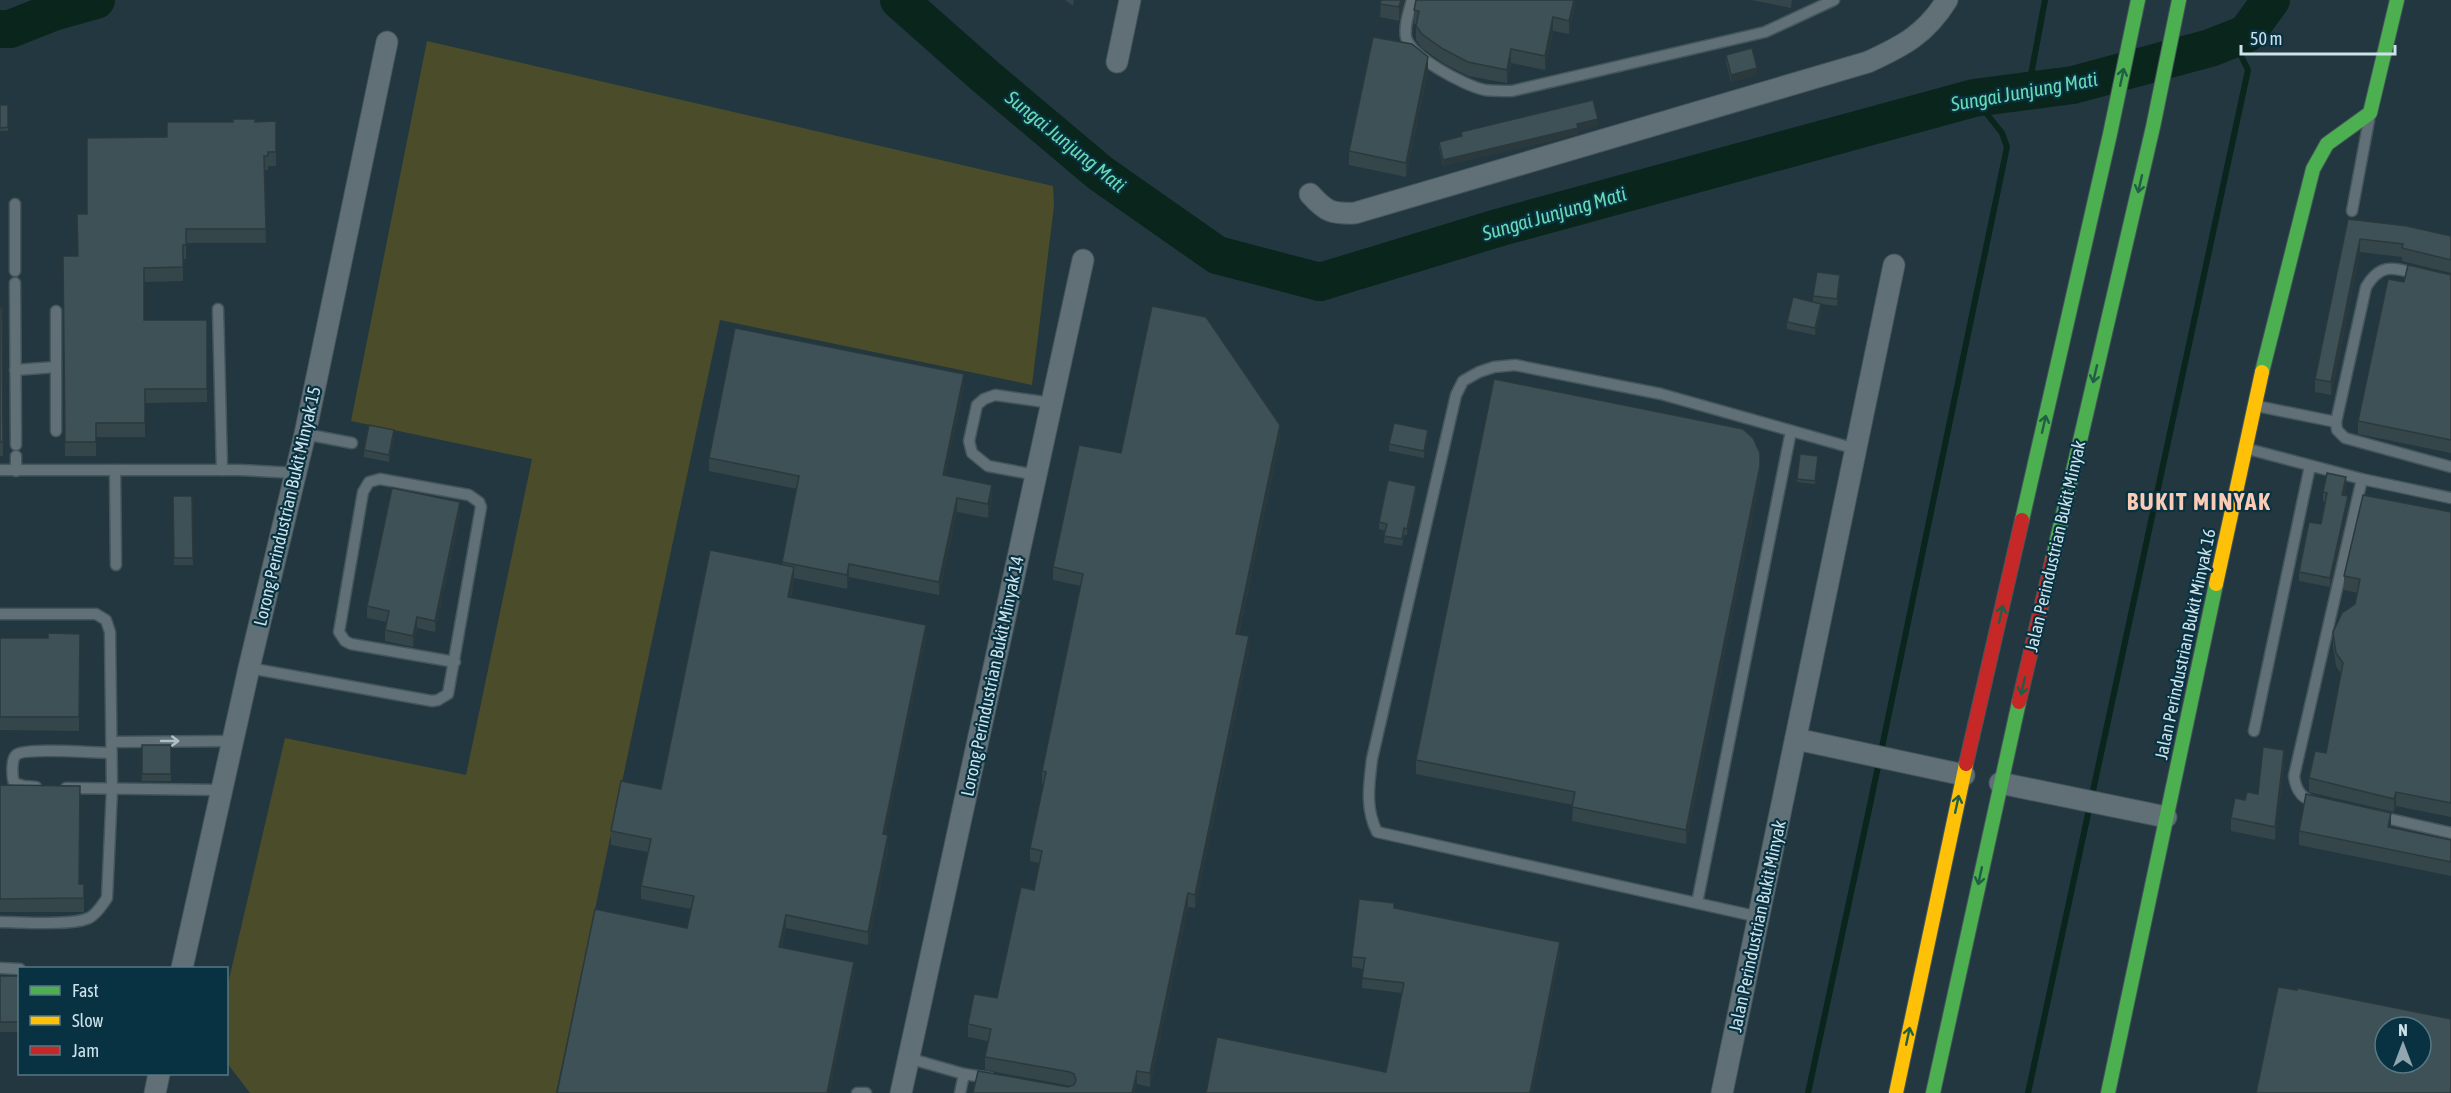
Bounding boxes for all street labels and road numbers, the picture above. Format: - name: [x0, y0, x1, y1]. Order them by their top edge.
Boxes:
- street label: Lorong Perindustrian Bukit Minyak 15: [249, 384, 325, 628]
- street label: Jalan Perindustrian Bukit Minyak: [2020, 438, 2090, 654]
- street label: Jalan Perindustrian Bukit Minyak 16: [2150, 527, 2220, 761]
- street label: Lorong Perindustrian Bukit Minyak 14: [956, 554, 1028, 798]
- street label: Jalan Perindustrian Bukit Minyak: [1724, 818, 1790, 1034]

